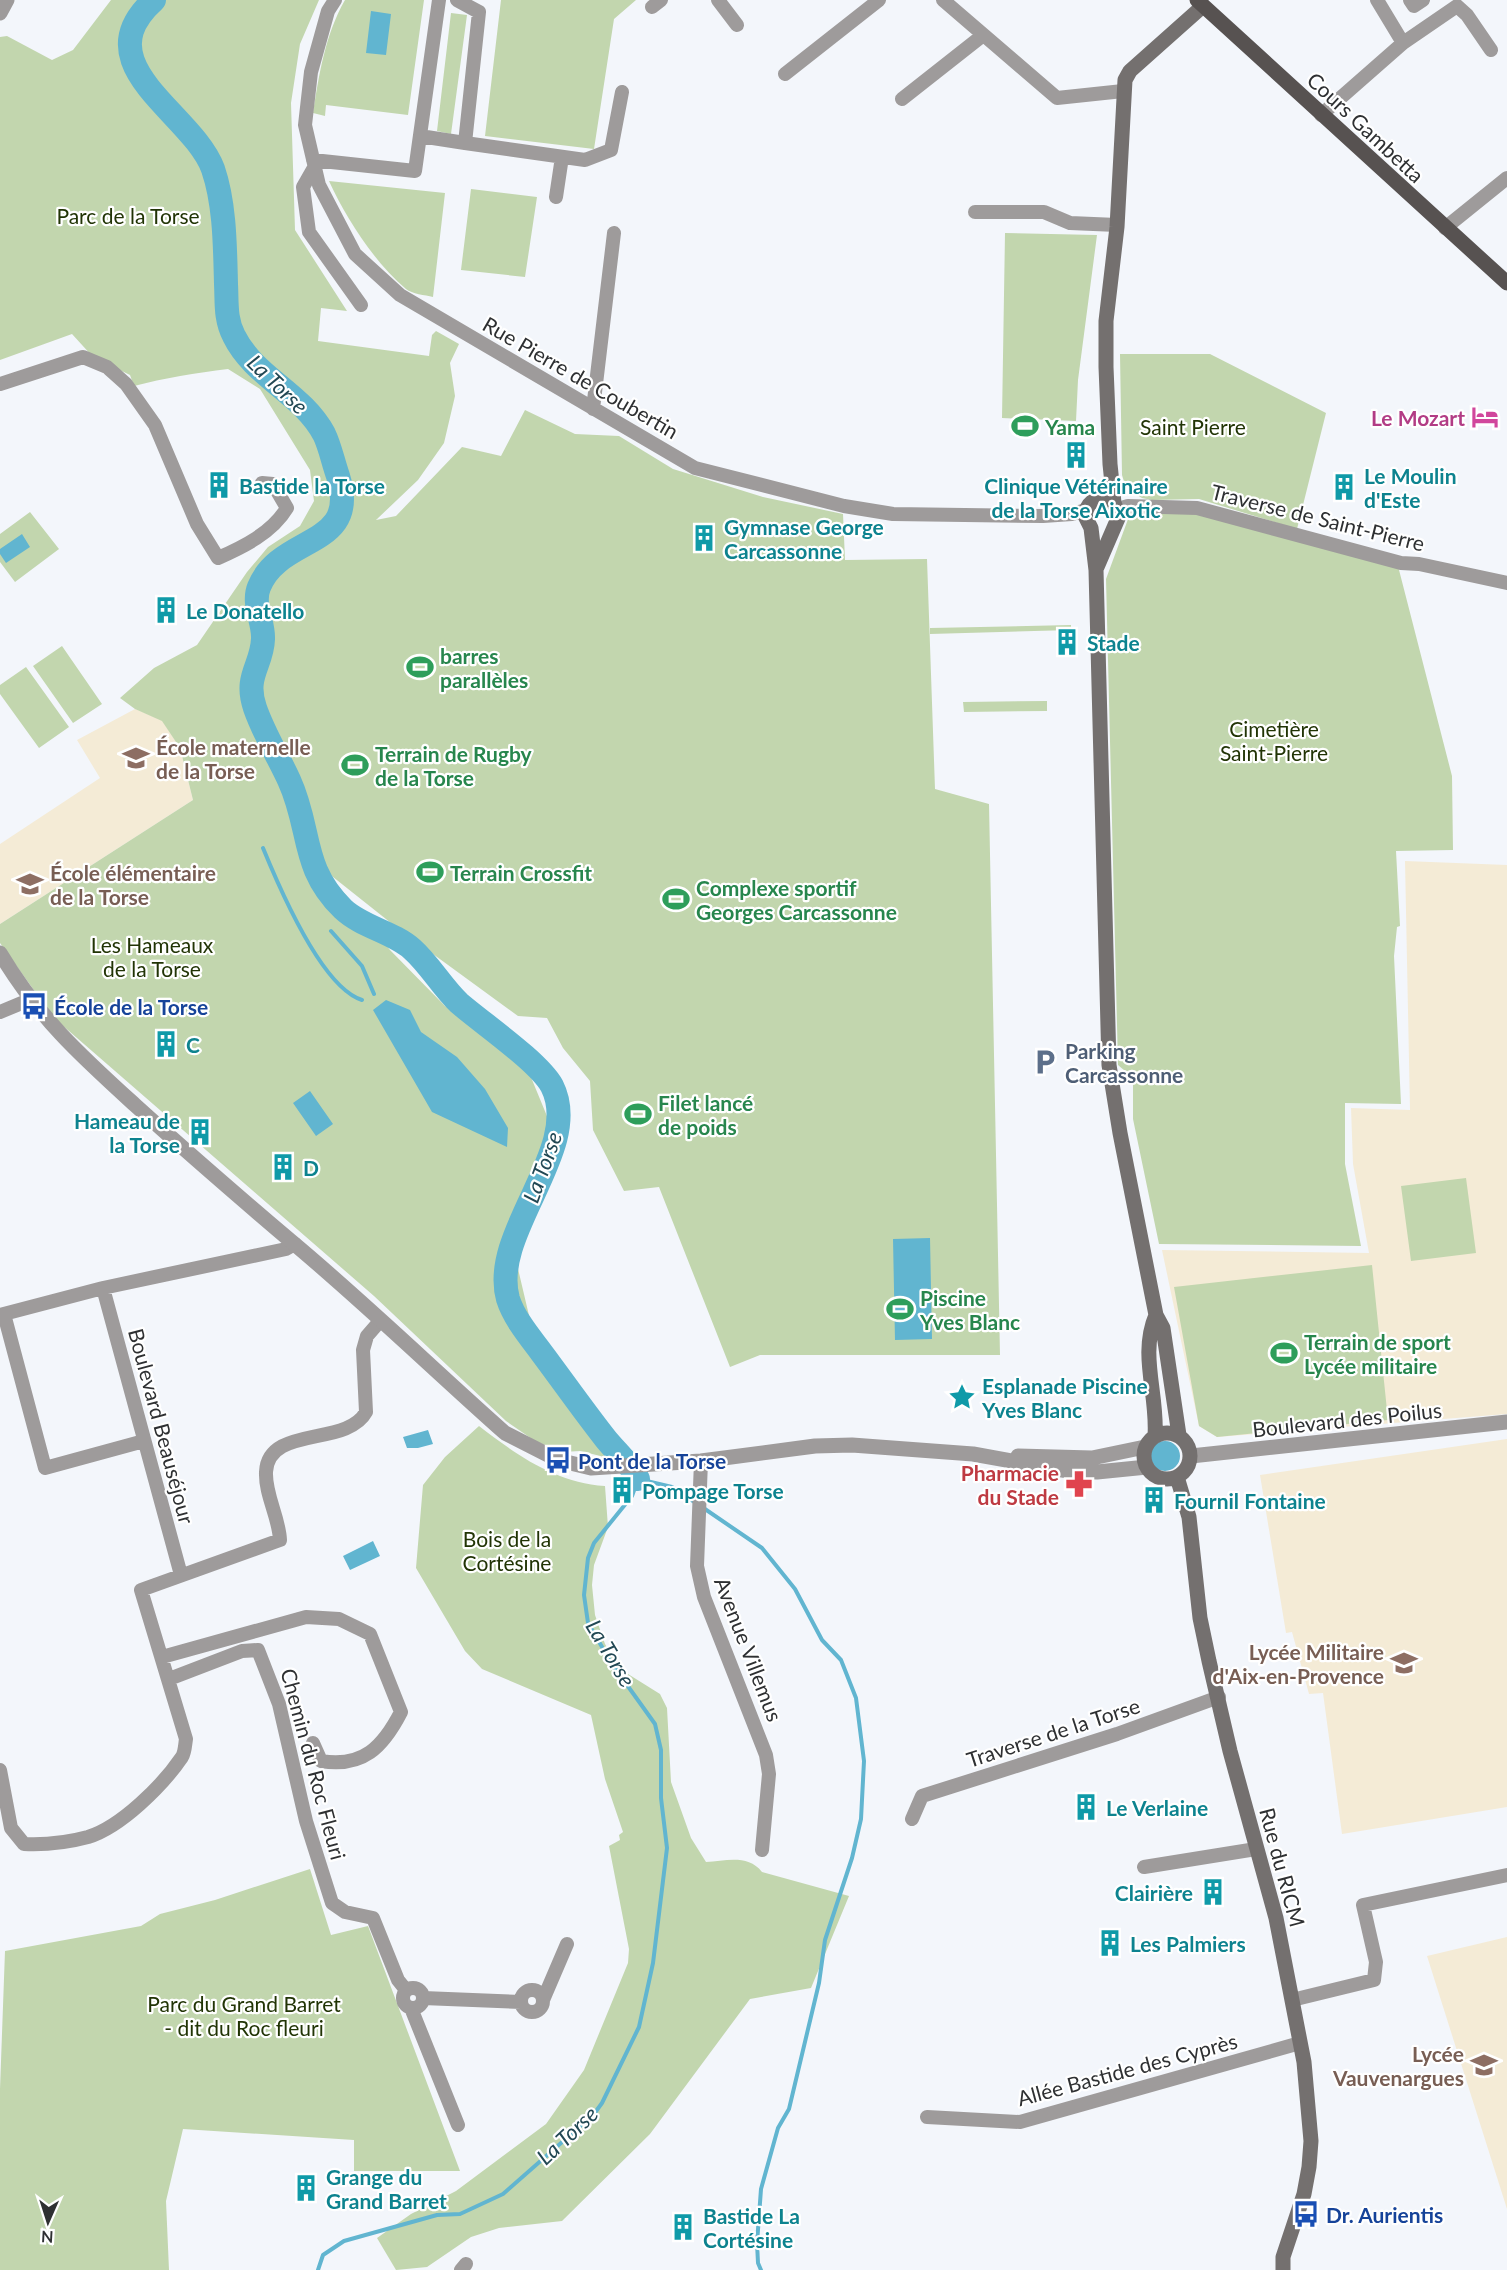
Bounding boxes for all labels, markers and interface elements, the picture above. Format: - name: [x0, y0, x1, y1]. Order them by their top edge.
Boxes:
- street label: Cours Gambetta: [1303, 67, 1429, 187]
- park label: Parc de la Torse: [56, 203, 200, 228]
- street label: Rue Pierre de Coubertin: [479, 311, 683, 443]
- water label: La Torse: [242, 349, 314, 419]
- hotel icon: Le Mozart: [1470, 402, 1500, 432]
- place label: Le Mozart: [1371, 405, 1465, 430]
- sports icon: Yama: [1010, 411, 1040, 441]
- place label: Yama: [1044, 414, 1095, 439]
- park label: Saint Pierre: [1140, 414, 1246, 439]
- building icon: Clinique Vétérinaire de la Torse Aixotic: [1061, 440, 1091, 470]
- place label: Le Moulin d'Este: [1364, 463, 1457, 512]
- building icon: Bastide la Torse: [204, 470, 234, 500]
- building icon: Le Moulin d'Este: [1329, 472, 1359, 502]
- place label: Bastide la Torse: [239, 473, 385, 498]
- place label: Clinique Vétérinaire de la Torse Aixotic: [984, 473, 1168, 522]
- street label: Traverse de Saint-Pierre: [1209, 478, 1427, 556]
- place label: Gymnase George Carcassonne: [724, 514, 884, 563]
- building icon: Gymnase George Carcassonne: [689, 523, 719, 553]
- building icon: Le Donatello: [151, 595, 181, 625]
- place label: Le Donatello: [186, 598, 304, 623]
- building icon: Stade: [1052, 627, 1082, 657]
- place label: Stade: [1087, 630, 1140, 655]
- place label: barres parallèles: [440, 643, 528, 692]
- sports icon: barres parallèles: [405, 652, 435, 682]
- park label: Cimetière Saint-Pierre: [1220, 716, 1328, 765]
- place label: École maternelle de la Torse: [156, 734, 311, 783]
- place label: Terrain de Rugby de la Torse: [375, 741, 533, 790]
- school or university icon: École maternelle de la Torse: [121, 743, 151, 773]
- sports icon: Terrain de Rugby de la Torse: [340, 750, 370, 780]
- sports icon: Terrain Crossfit: [415, 857, 445, 887]
- place label: École élémentaire de la Torse: [50, 860, 216, 909]
- place label: Terrain Crossfit: [450, 860, 592, 885]
- school or university icon: École élémentaire de la Torse: [15, 869, 45, 899]
- place label: Complexe sportif Georges Carcassonne: [696, 875, 897, 924]
- sports icon: Complexe sportif Georges Carcassonne: [661, 884, 691, 914]
- park label: Les Hameaux de la Torse: [91, 932, 214, 981]
- bus stop icon: École de la Torse: [19, 991, 49, 1021]
- place label: École de la Torse: [54, 994, 208, 1019]
- building icon: C: [151, 1029, 181, 1059]
- place label: C: [186, 1032, 200, 1057]
- place label: Parking Carcassonne: [1065, 1038, 1183, 1087]
- parking icon: Parking Carcassonne: [1030, 1047, 1060, 1077]
- place label: Filet lancé de poids: [658, 1090, 753, 1139]
- sports icon: Filet lancé de poids: [623, 1099, 653, 1129]
- place label: Hameau de la Torse: [74, 1108, 180, 1157]
- building icon: Hameau de la Torse: [185, 1117, 215, 1147]
- water label: La Torse: [517, 1128, 567, 1206]
- building icon: D: [268, 1152, 298, 1182]
- place label: D: [303, 1155, 319, 1180]
- place label: Piscine Yves Blanc: [919, 1285, 1020, 1334]
- sports icon: Piscine Yves Blanc: [885, 1294, 915, 1324]
- street label: Boulevard Beauséjour: [124, 1326, 200, 1527]
- place label: Terrain de sport Lycée militaire: [1304, 1329, 1451, 1378]
- sports icon: Terrain de sport Lycée militaire: [1269, 1338, 1299, 1368]
- place label: Esplanade Piscine Yves Blanc: [981, 1373, 1148, 1422]
- place icon: Esplanade Piscine Yves Blanc: [947, 1382, 977, 1412]
- street label: Boulevard des Poilus: [1251, 1397, 1443, 1441]
- bus stop icon: Pont de la Torse: [543, 1445, 573, 1475]
- place label: Pont de la Torse: [578, 1448, 726, 1473]
- place label: Pharmacie du Stade: [961, 1460, 1059, 1509]
- pharmacy icon: Pharmacie du Stade: [1064, 1469, 1094, 1499]
- building icon: Pompage Torse: [607, 1475, 637, 1505]
- place label: Pompage Torse: [642, 1478, 784, 1503]
- building icon: Fournil Fontaine: [1139, 1485, 1169, 1515]
- place label: Fournil Fontaine: [1174, 1488, 1326, 1513]
- park label: Bois de la Cortésine: [463, 1526, 551, 1575]
- street label: Avenue Villemus: [710, 1573, 788, 1725]
- water label: La Torse: [580, 1614, 642, 1692]
- place label: Lycée Militaire d'Aix-en-Provence: [1213, 1639, 1384, 1688]
- school or university icon: Lycée Militaire d'Aix-en-Provence: [1389, 1648, 1419, 1678]
- street label: Chemin du Roc Fleuri: [276, 1666, 352, 1862]
- street label: Traverse de la Torse: [963, 1692, 1143, 1772]
- building icon: Le Verlaine: [1071, 1792, 1101, 1822]
- place label: Le Verlaine: [1106, 1795, 1208, 1820]
- street label: Rue du RICM: [1255, 1805, 1311, 1929]
- building icon: Clairière: [1198, 1877, 1228, 1907]
- place label: Clairière: [1115, 1880, 1193, 1905]
- building icon: Les Palmiers: [1095, 1928, 1125, 1958]
- place label: Les Palmiers: [1130, 1931, 1246, 1956]
- park label: Parc du Grand Barret - dit du Roc fleuri: [147, 1991, 341, 2040]
- street label: Allée Bastide des Cyprès: [1014, 2028, 1240, 2110]
- place label: Lycée Vauvenargues: [1332, 2041, 1464, 2090]
- school or university icon: Lycée Vauvenargues: [1469, 2050, 1499, 2080]
- water label: La Torse: [531, 2100, 603, 2170]
- place label: Grange du Grand Barret: [326, 2164, 447, 2213]
- building icon: Grange du Grand Barret: [291, 2173, 321, 2203]
- north arrow: [18, 2192, 78, 2252]
- bus stop icon: Dr. Aurientis: [1291, 2199, 1321, 2229]
- place label: Dr. Aurientis: [1326, 2202, 1443, 2227]
- place label: Bastide La Cortésine: [703, 2203, 800, 2252]
- building icon: Bastide La Cortésine: [668, 2212, 698, 2242]
- text: N: [41, 2228, 54, 2247]

